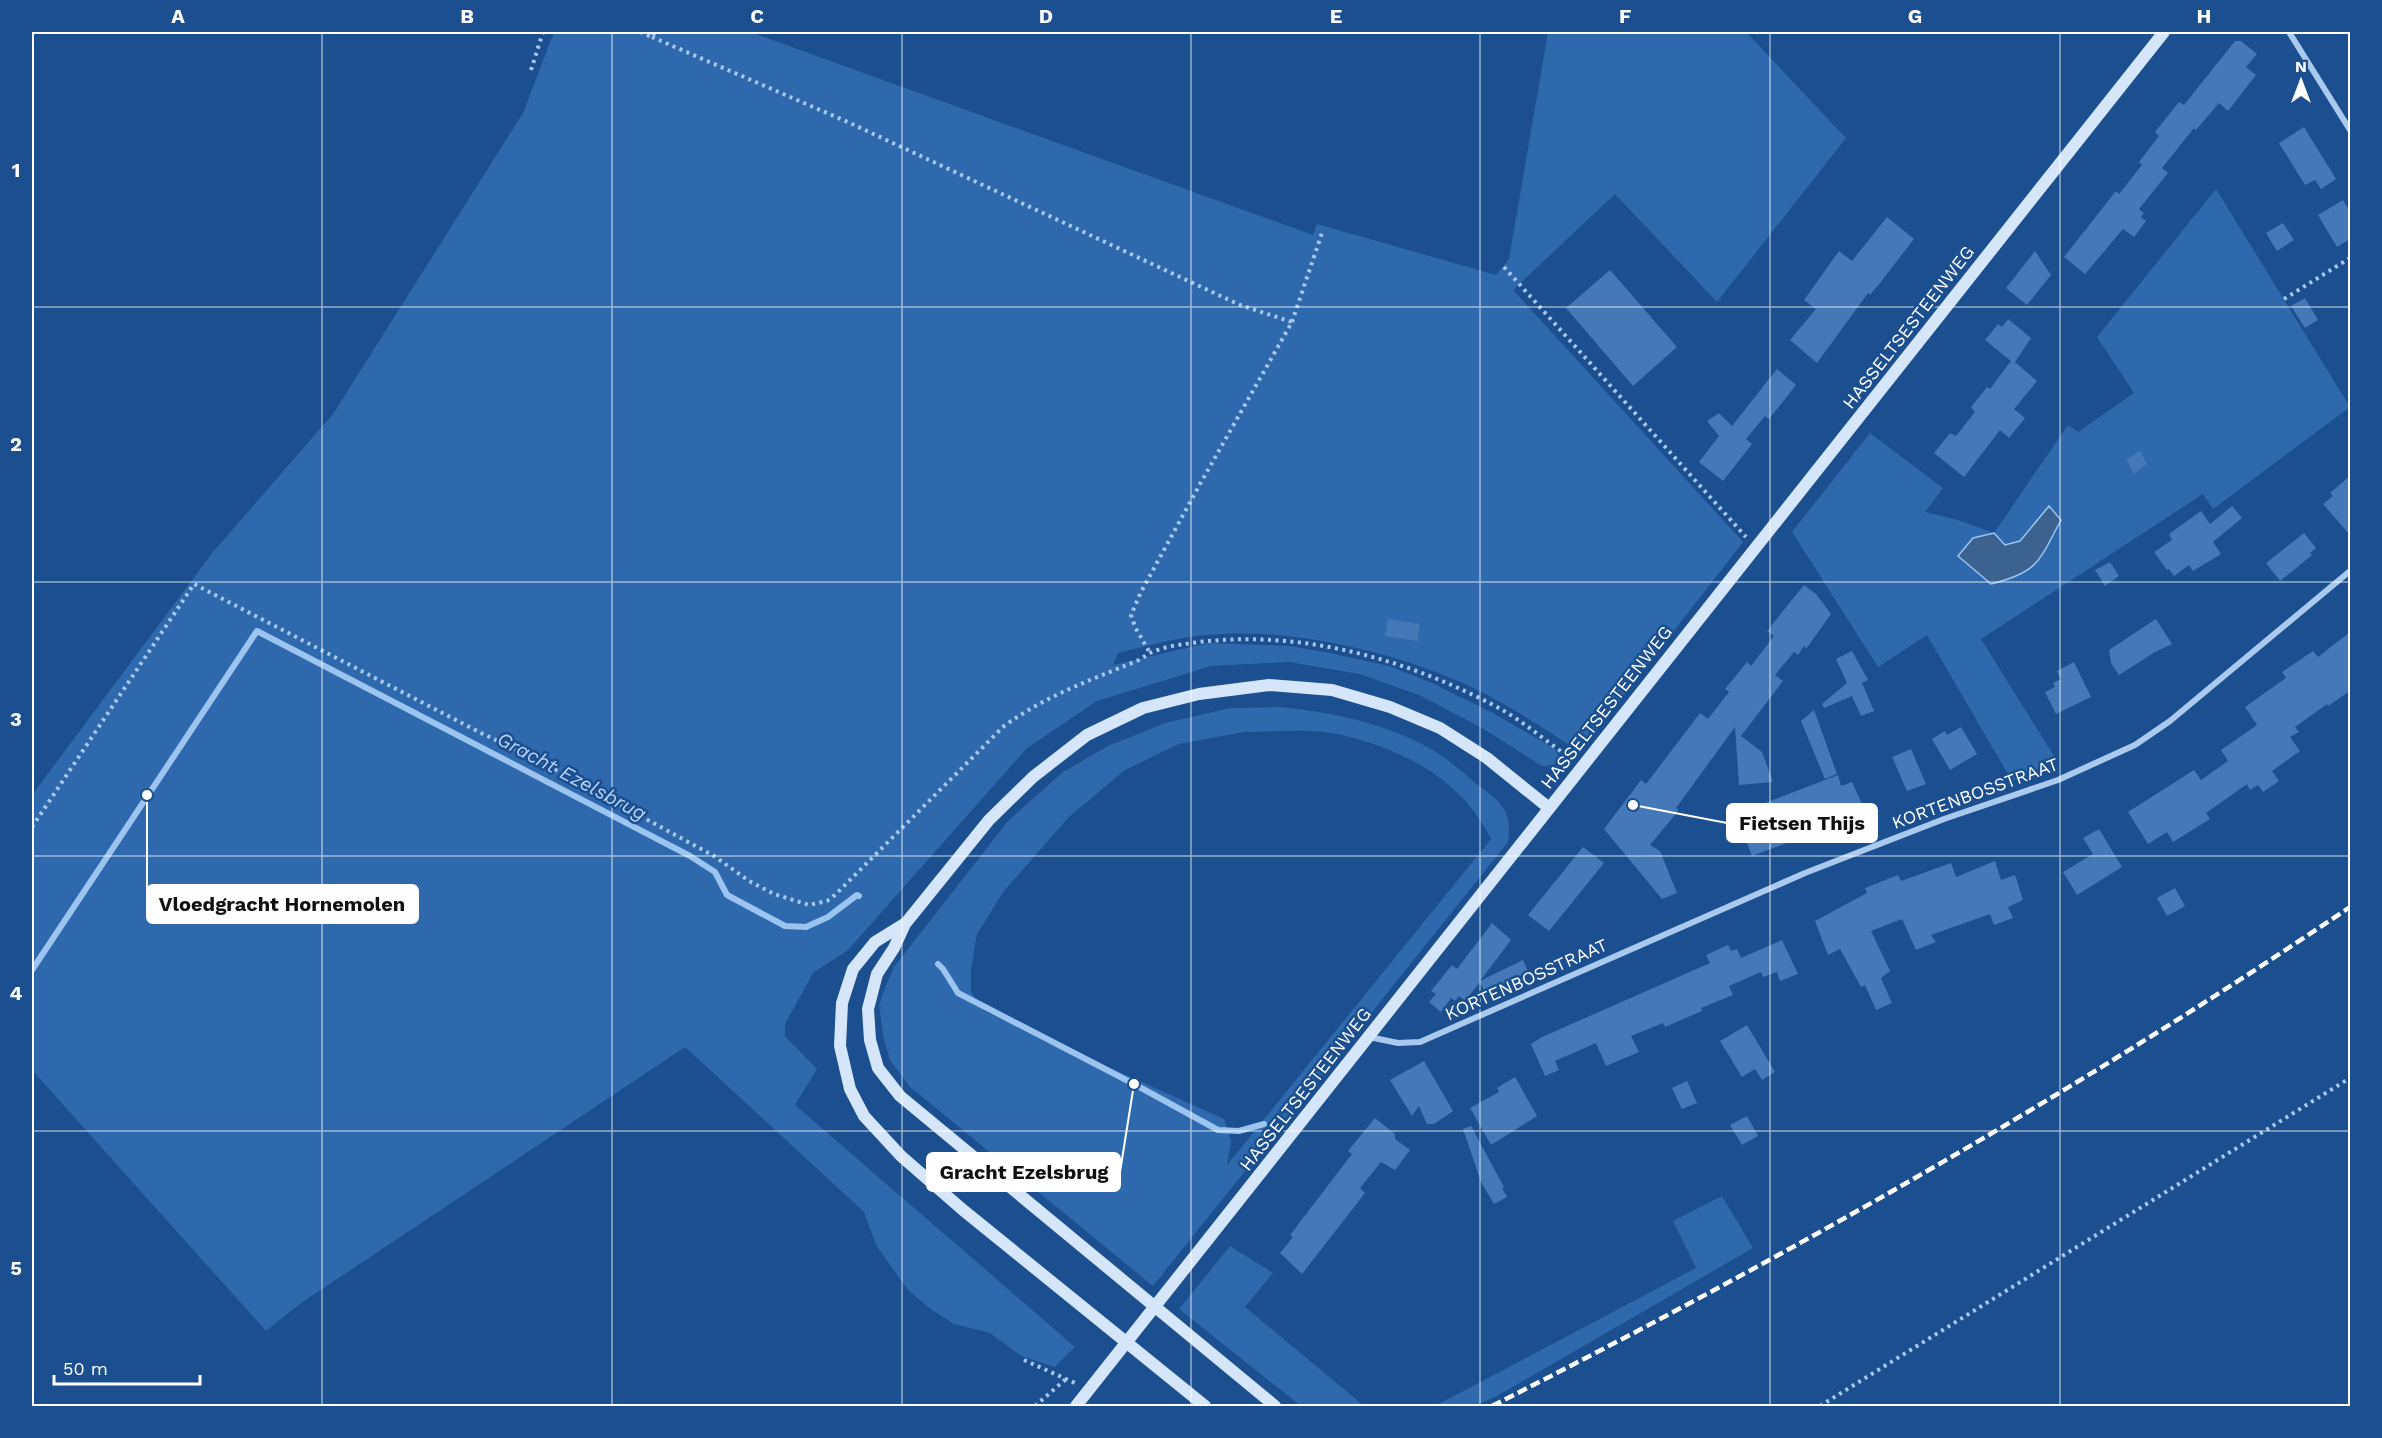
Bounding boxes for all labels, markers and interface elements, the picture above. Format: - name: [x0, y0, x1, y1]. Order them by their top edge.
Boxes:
- text: A: [171, 4, 185, 28]
- text: B: [460, 4, 474, 28]
- text: C: [750, 4, 764, 28]
- text: D: [1039, 4, 1053, 28]
- text: E: [1330, 4, 1342, 28]
- text: F: [1619, 4, 1631, 28]
- text: G: [1908, 4, 1922, 28]
- text: H: [2197, 4, 2211, 28]
- north arrow: [2271, 51, 2331, 111]
- text: N: [2295, 57, 2307, 76]
- text: 1: [12, 158, 20, 182]
- street label: HASSELTSESTEENWEG: [1838, 241, 1978, 413]
- text: 2: [10, 432, 22, 456]
- street label: HASSELTSESTEENWEG: [1536, 621, 1676, 793]
- text: 3: [10, 707, 22, 731]
- water label: Gracht Ezelsbrug: [493, 727, 651, 825]
- street label: KORTENBOSSTRAAT: [1889, 753, 2061, 833]
- callout: Fietsen Thijs: [1727, 804, 1877, 842]
- text: Fietsen Thijs: [1739, 811, 1865, 835]
- callout: Vloedgracht Hornemolen: [147, 885, 418, 923]
- text: Vloedgracht Hornemolen: [159, 892, 405, 916]
- street label: KORTENBOSSTRAAT: [1442, 934, 1611, 1024]
- text: 4: [10, 981, 23, 1005]
- street label: HASSELTSESTEENWEG: [1235, 1003, 1375, 1175]
- callout: Gracht Ezelsbrug: [927, 1153, 1120, 1191]
- text: Gracht Ezelsbrug: [940, 1160, 1109, 1184]
- text: 5: [10, 1256, 22, 1280]
- scale bar: [54, 1348, 200, 1386]
- text: 50 m: [63, 1358, 108, 1379]

